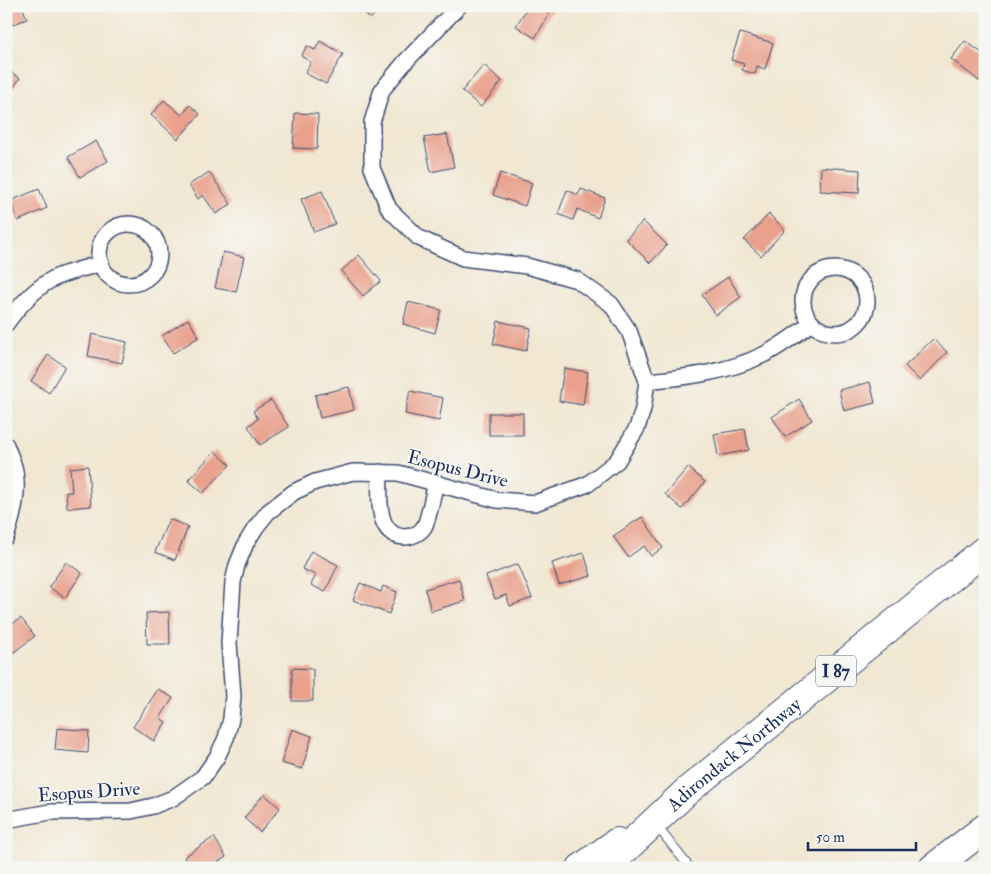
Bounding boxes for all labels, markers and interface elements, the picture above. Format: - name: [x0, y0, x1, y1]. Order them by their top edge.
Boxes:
- street label: Esopus Drive: [405, 445, 511, 494]
- road number: I 87: [816, 656, 856, 686]
- street label: Adirondack Northway: [661, 692, 807, 818]
- street label: Esopus Drive: [37, 776, 141, 809]
- scale bar: [808, 819, 916, 851]
- text: 50 m: [816, 828, 845, 847]

